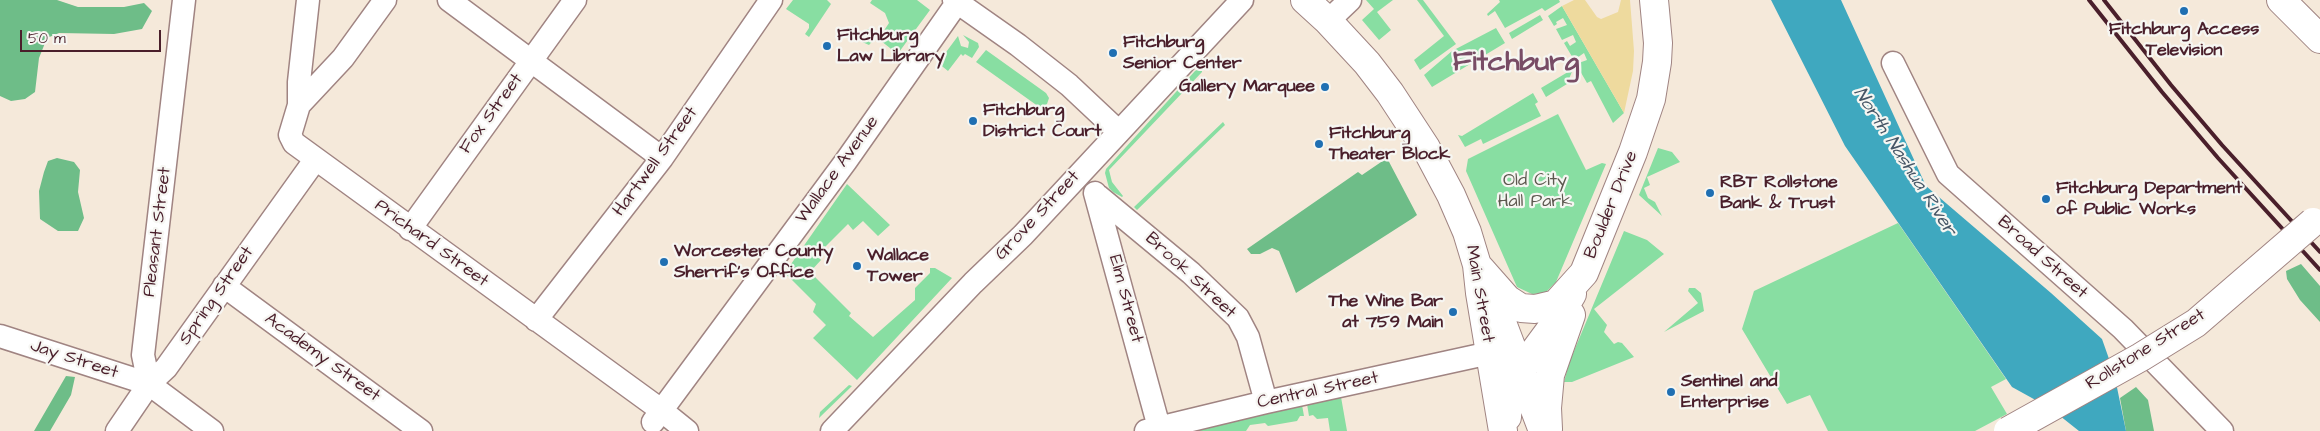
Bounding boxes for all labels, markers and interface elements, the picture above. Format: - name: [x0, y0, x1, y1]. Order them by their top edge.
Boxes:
- marker: Fitchburg Access Television: [2178, 5, 2190, 17]
- place label: Fitchburg Access Television: [2109, 19, 2259, 62]
- scale bar: [22, 20, 164, 52]
- place label: Fitchburg Law Library: [837, 25, 945, 68]
- text: 50 m: [28, 28, 66, 49]
- place label: Fitchburg Senior Center: [1123, 32, 1242, 74]
- marker: Fitchburg Law Library: [821, 40, 833, 52]
- marker: Fitchburg Senior Center: [1107, 47, 1119, 59]
- district label: Fitchburg: [1453, 47, 1579, 81]
- street label: Fox Street: [456, 70, 528, 158]
- place label: Gallery Marquee: [1179, 76, 1315, 98]
- marker: Gallery Marquee: [1319, 81, 1331, 93]
- water label: North Nashua River: [1848, 84, 1960, 240]
- place label: Fitchburg District Court: [983, 100, 1101, 142]
- street label: Hartwell Street: [609, 103, 703, 221]
- street label: Wallace Avenue: [792, 112, 884, 228]
- marker: Fitchburg District Court: [967, 115, 979, 127]
- place label: Fitchburg Theater Block: [1329, 123, 1450, 166]
- marker: Fitchburg Theater Block: [1313, 138, 1325, 150]
- street label: Boulder Drive: [1581, 148, 1643, 262]
- street label: Pleasant Street: [139, 166, 177, 298]
- street label: Grove Street: [991, 167, 1085, 265]
- park label: Old City Hall Park: [1498, 170, 1572, 212]
- place label: RBT Rollstone Bank & Trust: [1720, 172, 1838, 214]
- place label: Fitchburg Department of Public Works: [2056, 178, 2242, 220]
- marker: RBT Rollstone Bank & Trust: [1704, 187, 1716, 199]
- marker: Fitchburg Department of Public Works: [2040, 193, 2052, 205]
- street label: Prichard Street: [370, 195, 492, 293]
- street label: Broad Street: [1992, 212, 2092, 304]
- street label: Brook Street: [1140, 228, 1240, 324]
- place label: Worcester County Sherrif's Office: [674, 241, 833, 284]
- street label: Spring Street: [175, 243, 259, 349]
- street label: Main Street: [1460, 244, 1498, 344]
- place label: Wallace Tower: [867, 245, 929, 288]
- street label: Elm Street: [1103, 253, 1147, 345]
- marker: Worcester County Sherrif's Office: [658, 256, 670, 268]
- marker: Wallace Tower: [851, 260, 863, 272]
- place label: The Wine Bar at 759 Main: [1328, 291, 1443, 334]
- street label: Rollstone Street: [2082, 305, 2210, 395]
- marker: The Wine Bar at 759 Main: [1447, 306, 1459, 318]
- street label: Academy Street: [260, 309, 384, 407]
- street label: Jay Street: [27, 336, 121, 384]
- street label: Central Street: [1255, 368, 1381, 414]
- place label: Sentinel and Enterprise: [1681, 371, 1777, 414]
- marker: Sentinel and Enterprise: [1665, 386, 1677, 398]

